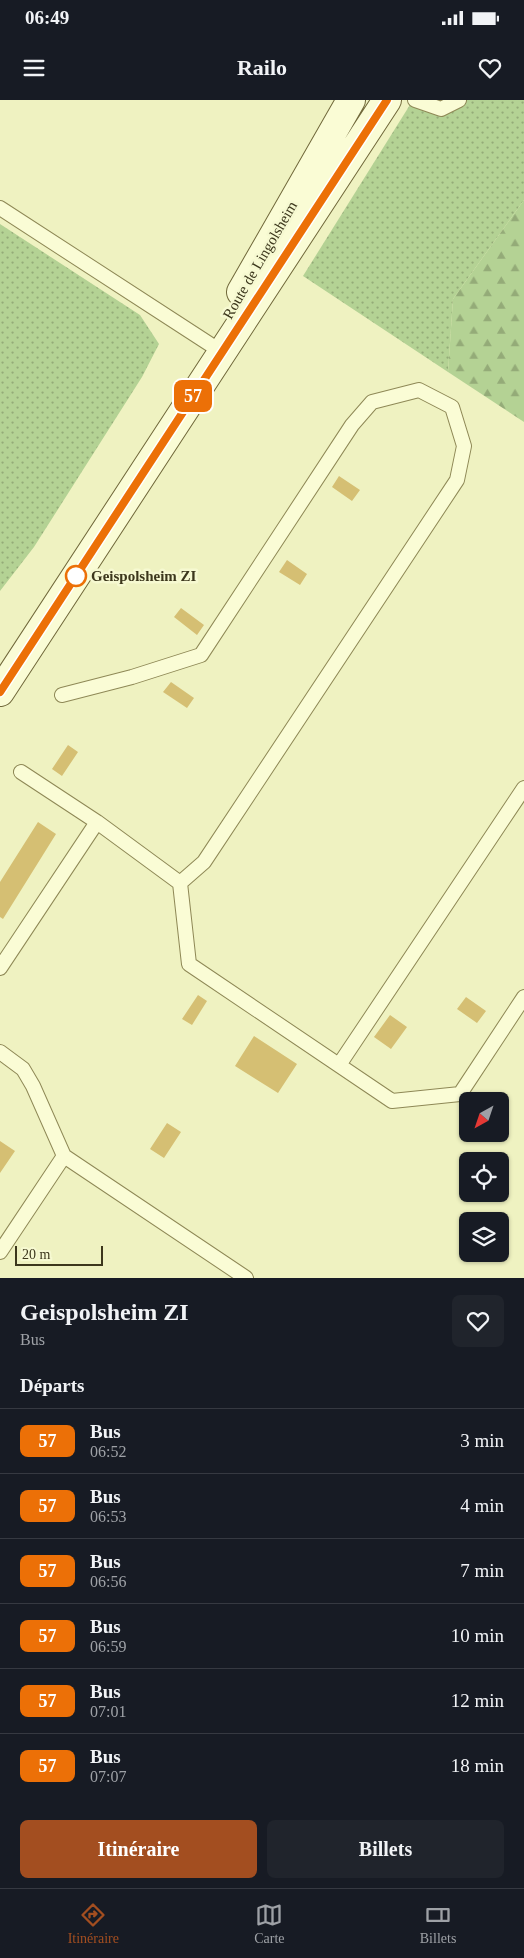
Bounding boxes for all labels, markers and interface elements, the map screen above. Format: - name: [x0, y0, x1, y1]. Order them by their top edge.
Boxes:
- text: 06:49: [25, 7, 69, 28]
- icon: menu: [20, 54, 48, 82]
- icon: heart: [476, 54, 504, 82]
- text: Railo: [237, 55, 287, 80]
- street label: Route de Lingolsheim: [220, 198, 300, 322]
- line badge: 57: [170, 380, 216, 412]
- text: 57: [184, 386, 202, 406]
- marker: Geispolsheim ZI: [65, 565, 87, 587]
- place label: Geispolsheim ZI: [91, 568, 197, 584]
- north arrow: [459, 1092, 509, 1142]
- map controls: [459, 1092, 509, 1262]
- button: locate: [459, 1152, 509, 1202]
- button: layers: [459, 1212, 509, 1262]
- scale bar: [15, 1243, 102, 1266]
- text: 20 m: [22, 1247, 50, 1262]
- button: heart: [452, 1295, 504, 1347]
- text: Geispolsheim ZI: [20, 1299, 189, 1325]
- text: Bus: [20, 1331, 45, 1348]
- text: Départs: [20, 1375, 84, 1396]
- text: Bus: [90, 1421, 121, 1442]
- text: 3 min: [460, 1430, 504, 1451]
- text: 57: [39, 1431, 57, 1451]
- text: 06:52: [90, 1443, 126, 1460]
- text: Bus: [90, 1486, 121, 1507]
- text: 4 min: [460, 1495, 504, 1516]
- text: 57: [39, 1496, 57, 1516]
- text: 06:53: [90, 1508, 126, 1525]
- text: Bus: [90, 1551, 121, 1572]
- text: 7 min: [460, 1560, 504, 1581]
- text: 57: [39, 1561, 57, 1581]
- text: 06:56: [90, 1573, 126, 1590]
- text: Bus: [90, 1616, 121, 1637]
- text: 10 min: [451, 1625, 504, 1646]
- text: 57: [39, 1626, 57, 1646]
- text: 06:59: [90, 1638, 126, 1655]
- text: Bus: [90, 1681, 121, 1702]
- text: 12 min: [451, 1690, 504, 1711]
- text: 57: [39, 1691, 57, 1711]
- text: 07:01: [90, 1703, 126, 1720]
- text: Bus: [90, 1746, 121, 1767]
- text: 18 min: [451, 1755, 504, 1776]
- text: 57: [39, 1756, 57, 1776]
- text: 07:07: [90, 1768, 126, 1785]
- button: Itinéraire: [20, 1820, 257, 1878]
- button: Billets: [267, 1820, 504, 1878]
- tab: Itinéraire: [68, 1901, 119, 1947]
- tab: Carte: [254, 1901, 285, 1947]
- tab: Billets: [420, 1901, 456, 1947]

